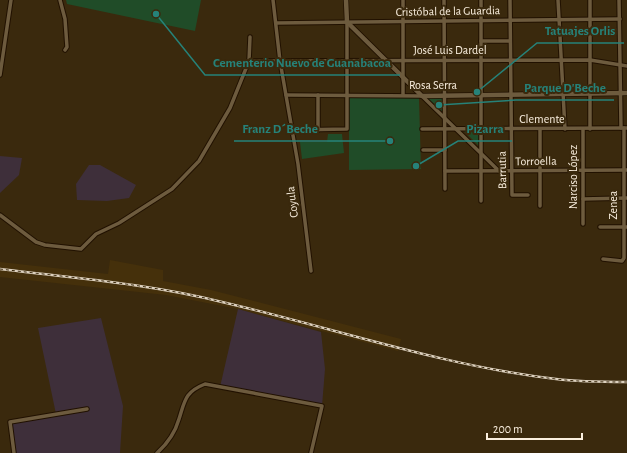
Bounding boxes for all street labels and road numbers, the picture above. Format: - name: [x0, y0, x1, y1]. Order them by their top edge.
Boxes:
- street label: Cristóbal de la Guardia: [396, 4, 501, 18]
- street label: José Luis Dardel: [413, 44, 487, 56]
- street label: Rosa Serra: [409, 79, 458, 91]
- street label: Clemente: [519, 113, 565, 125]
- street label: Narciso López: [567, 145, 579, 209]
- street label: Barrutia: [496, 150, 508, 189]
- street label: Torroella: [515, 155, 557, 167]
- street label: Coyula: [284, 185, 301, 218]
- street label: Zenea: [607, 190, 619, 219]

